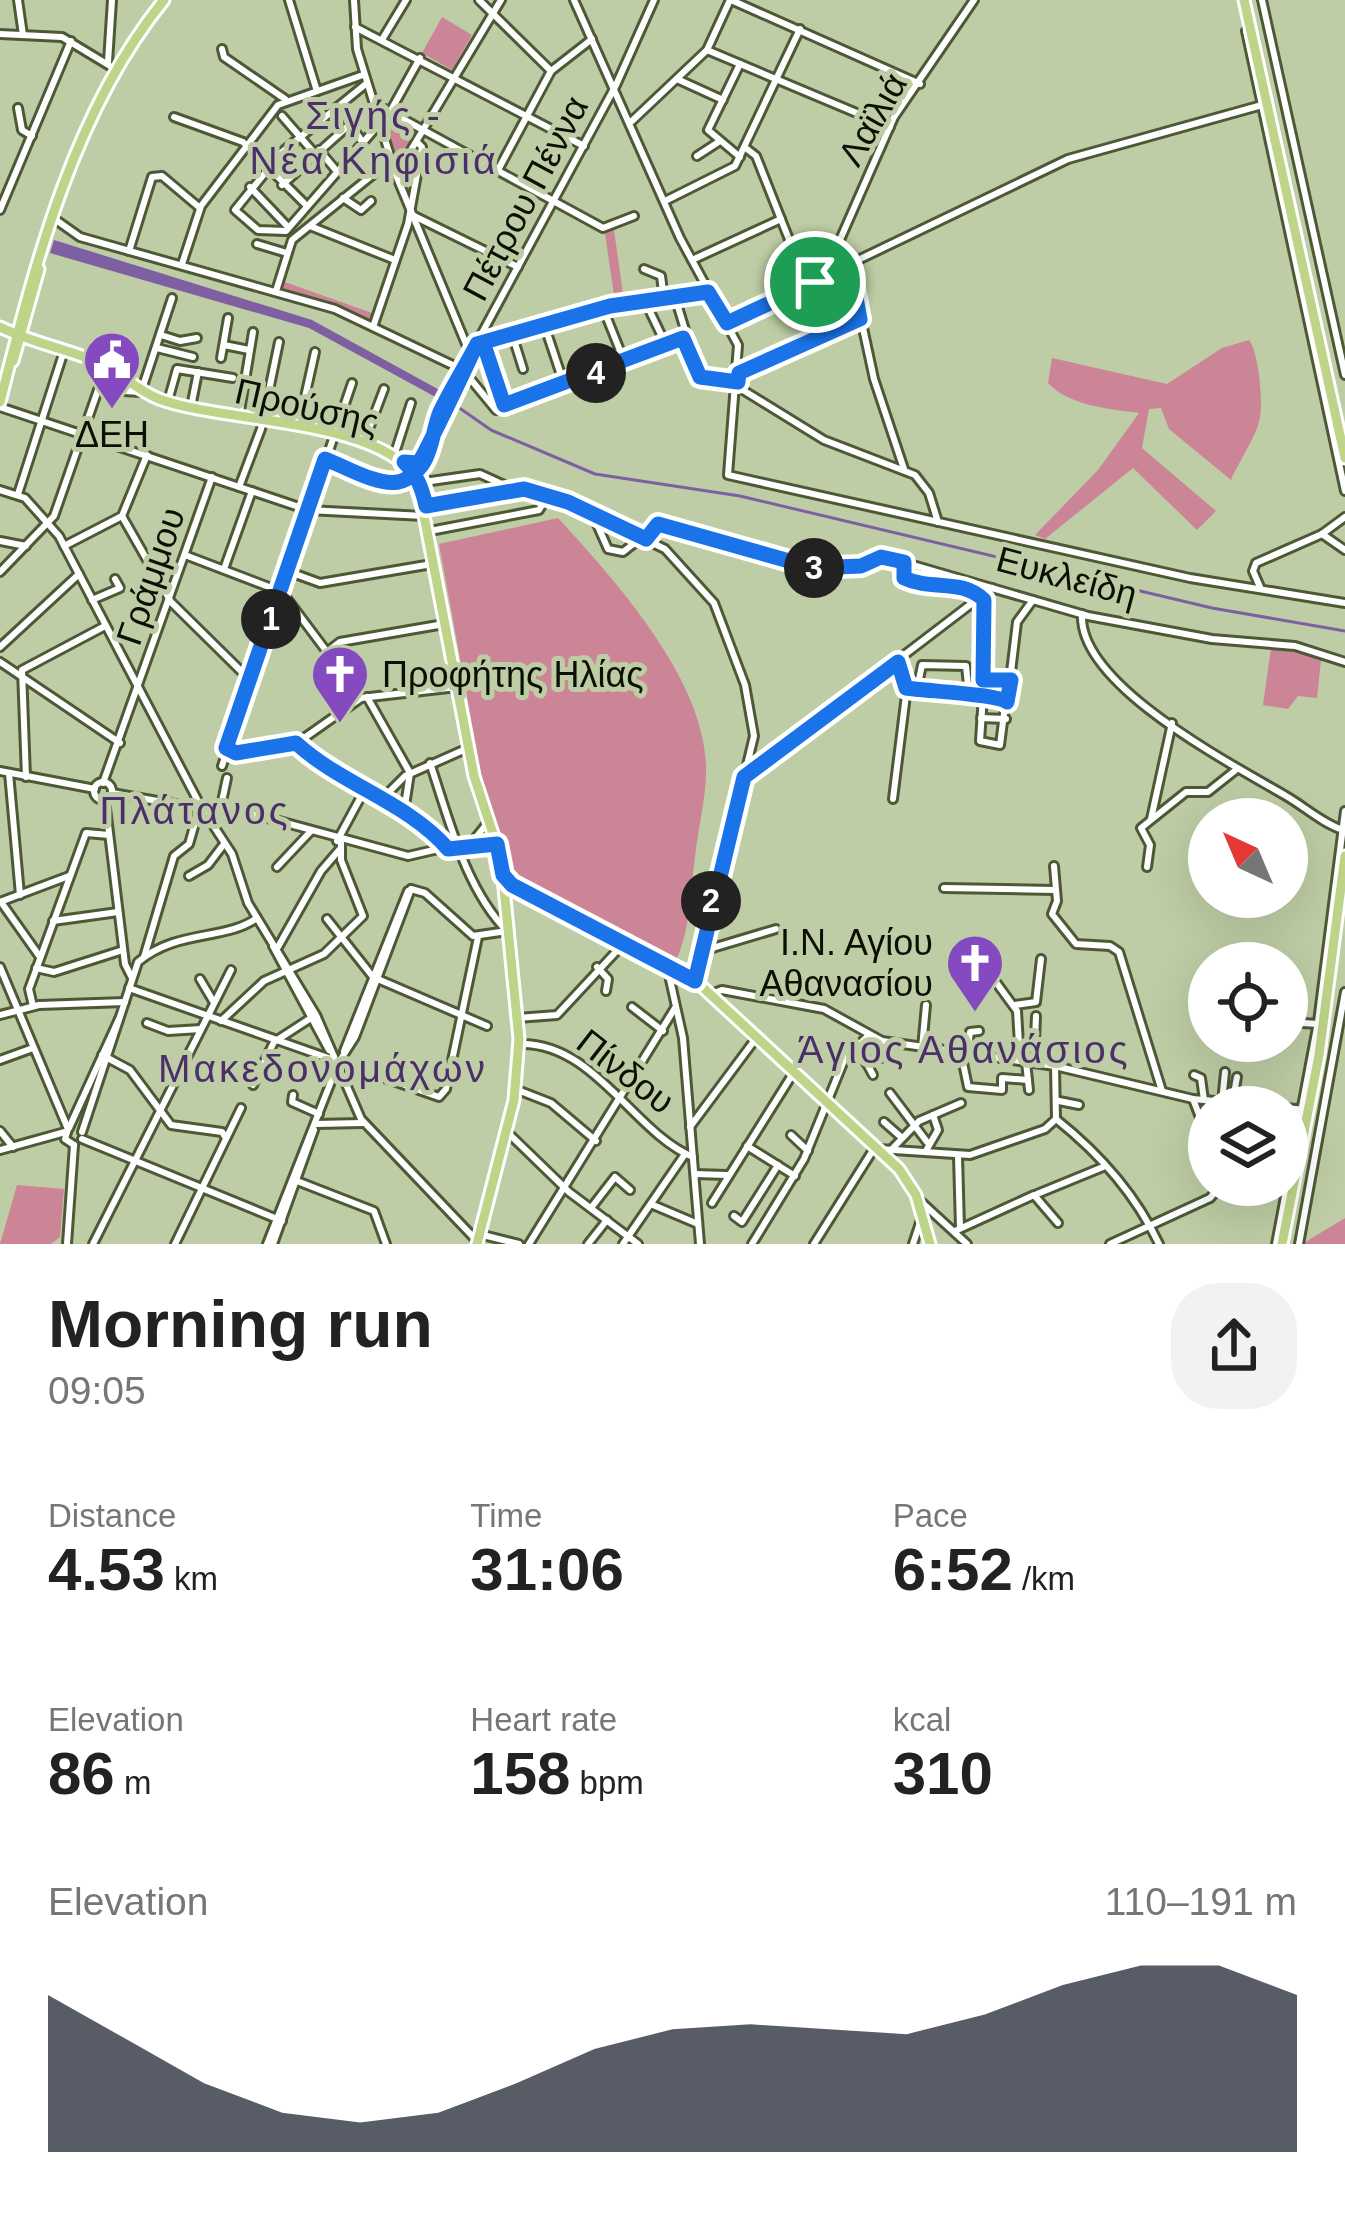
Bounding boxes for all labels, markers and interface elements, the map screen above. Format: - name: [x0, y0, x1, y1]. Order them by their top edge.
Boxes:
- street label: Λαϊλιά: [830, 66, 915, 173]
- street label: Πέτρου Πέννα: [454, 89, 596, 307]
- district label: Σιγής - Νέα Κηφισιά: [250, 94, 498, 182]
- pin: [764, 231, 866, 333]
- icon: arrive: [782, 249, 848, 315]
- public building icon: ΔΕΗ: [81, 329, 143, 411]
- pin: 4: [566, 343, 626, 403]
- text: 4: [587, 354, 605, 391]
- street label: Προύσης: [231, 370, 383, 443]
- place label: ΔΕΗ: [75, 414, 149, 455]
- street label: Γράμμου: [108, 502, 193, 650]
- pin: 3: [784, 538, 844, 598]
- street label: Ευκλείδη: [992, 538, 1142, 615]
- text: 3: [805, 549, 823, 586]
- pin: 1: [241, 589, 301, 649]
- text: 1: [262, 600, 280, 637]
- church icon: Προφήτης Ηλίας: [309, 643, 371, 725]
- place label: Προφήτης Ηλίας: [382, 654, 644, 695]
- district label: Πλάτανος: [99, 789, 291, 832]
- north arrow: [1188, 798, 1308, 918]
- map controls: [1188, 798, 1308, 1206]
- pin: 2: [681, 871, 741, 931]
- text: 2: [702, 882, 720, 919]
- place label: Ι.Ν. Αγίου Αθανασίου: [759, 922, 933, 1004]
- church icon: Ι.Ν. Αγίου Αθανασίου: [944, 932, 1006, 1014]
- button: locate: [1188, 942, 1308, 1062]
- street label: Πίνδου: [569, 1021, 682, 1122]
- district label: Άγιος Αθανάσιος: [797, 1028, 1131, 1071]
- district label: Μακεδονομάχων: [158, 1047, 488, 1090]
- button: layers: [1188, 1086, 1308, 1206]
- button: share: [1171, 1283, 1297, 1409]
- text: Morning run: [48, 1287, 433, 1361]
- text: 09:05: [48, 1369, 146, 1412]
- text: Distance: [48, 1497, 176, 1534]
- text: Time: [470, 1497, 542, 1534]
- text: Pace: [893, 1497, 968, 1534]
- text: 4.53: [48, 1536, 165, 1603]
- text: 31:06: [470, 1536, 624, 1603]
- text: 6:52: [893, 1536, 1013, 1603]
- text: km: [165, 1560, 218, 1597]
- text: /km: [1013, 1560, 1075, 1597]
- text: Elevation: [48, 1701, 184, 1738]
- text: Heart rate: [470, 1701, 617, 1738]
- text: kcal: [893, 1701, 951, 1738]
- text: 86: [48, 1740, 115, 1807]
- text: 158: [470, 1740, 570, 1807]
- text: 310: [893, 1740, 993, 1807]
- text: m: [115, 1764, 151, 1801]
- text: bpm: [570, 1764, 644, 1801]
- text: Elevation: [48, 1880, 208, 1923]
- text: 110–191 m: [1105, 1880, 1297, 1923]

